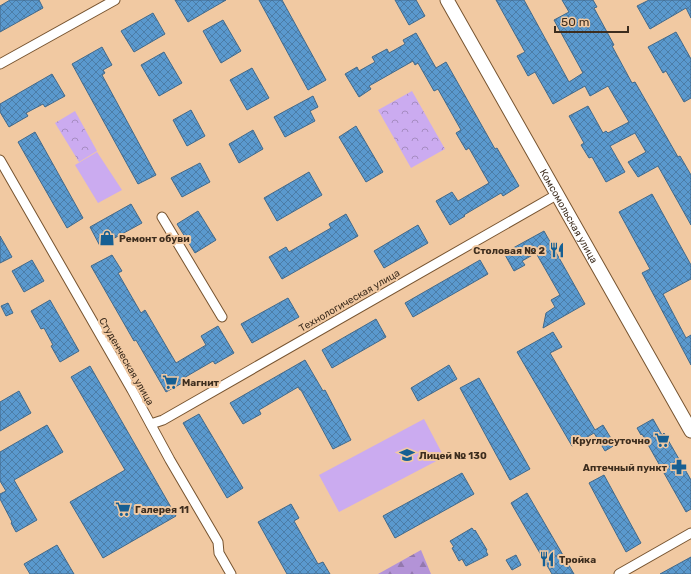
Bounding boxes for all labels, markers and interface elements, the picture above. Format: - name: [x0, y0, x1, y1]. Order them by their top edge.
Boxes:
- scale bar: [555, 8, 628, 34]
- text: 50 m: [561, 15, 589, 29]
- street label: Комсомольская улица: [537, 167, 600, 266]
- shop icon: Ремонт обуви: [98, 229, 116, 247]
- place label: Ремонт обуви: [119, 233, 190, 245]
- restaurant icon: Столовая № 2: [548, 241, 566, 259]
- place label: Столовая № 2: [473, 245, 545, 257]
- street label: Технологическая улица: [297, 267, 402, 335]
- street label: Студенческая улица: [96, 316, 156, 407]
- supermarket icon: Магнит: [161, 373, 179, 391]
- place label: Магнит: [182, 377, 220, 389]
- supermarket icon: Круглосуточно: [653, 431, 671, 449]
- place label: Круглосуточно: [572, 435, 650, 447]
- school or university icon: Лицей № 130: [398, 446, 416, 464]
- place label: Лицей № 130: [419, 450, 487, 462]
- pharmacy icon: Аптечный пункт: [670, 458, 688, 476]
- place label: Аптечный пункт: [583, 462, 668, 474]
- supermarket icon: Галерея 11: [114, 500, 132, 518]
- place label: Галерея 11: [135, 504, 189, 516]
- restaurant icon: Тройка: [538, 550, 556, 568]
- place label: Тройка: [559, 554, 596, 566]

